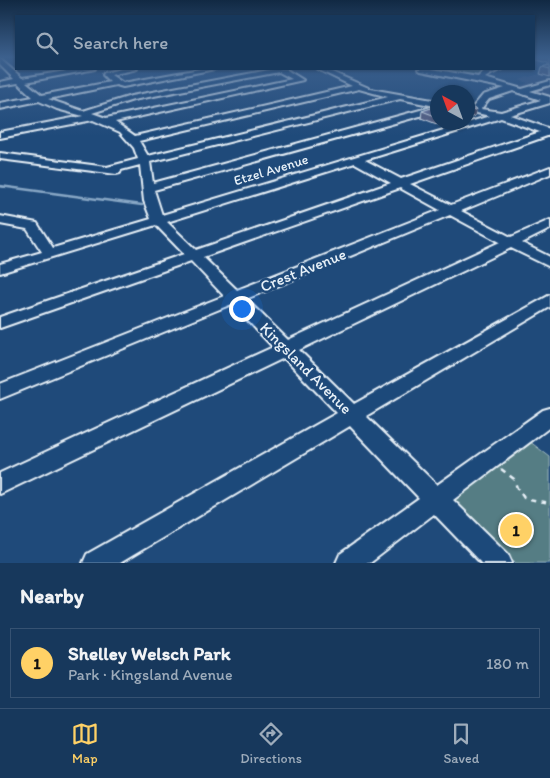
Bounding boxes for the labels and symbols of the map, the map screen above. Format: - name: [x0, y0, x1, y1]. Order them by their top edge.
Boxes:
- north arrow: [430, 85, 475, 130]
- street label: Etzel Avenue: [232, 150, 311, 189]
- street label: Crest Avenue: [257, 244, 349, 296]
- your location: [229, 296, 255, 322]
- street label: Kingsland Avenue: [256, 318, 356, 418]
- pin: 1: [500, 511, 532, 549]

